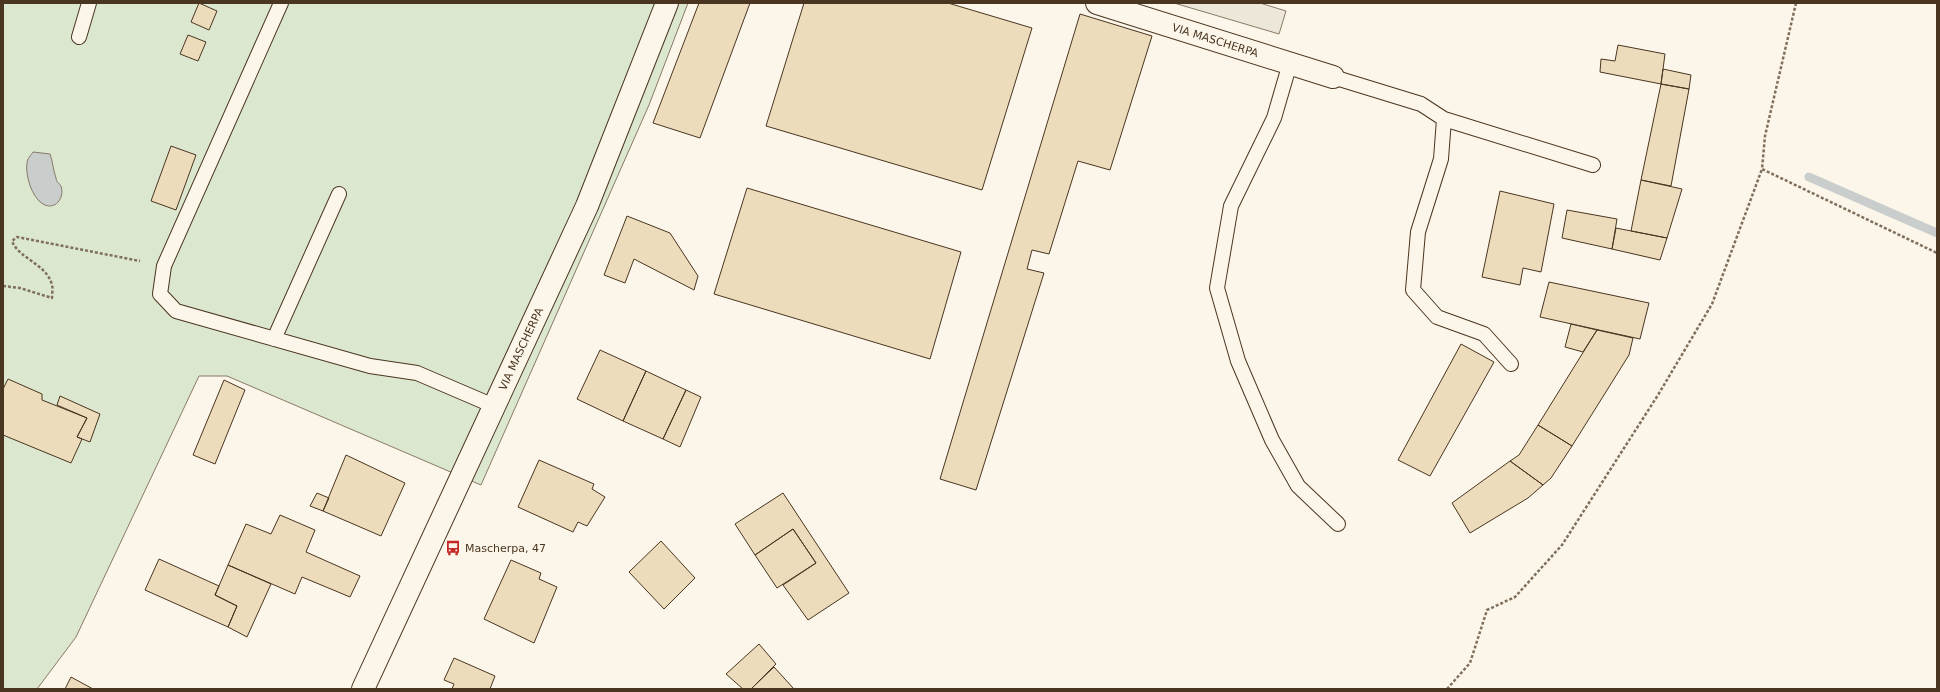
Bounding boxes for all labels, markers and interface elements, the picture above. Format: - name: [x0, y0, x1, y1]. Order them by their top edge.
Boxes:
- street label: VIA MASCHERPA: [1170, 20, 1261, 60]
- street label: VIA MASCHERPA: [496, 305, 546, 392]
- bus stop icon: Mascherpa, 47: [444, 539, 462, 557]
- place label: Mascherpa, 47: [465, 542, 546, 555]

